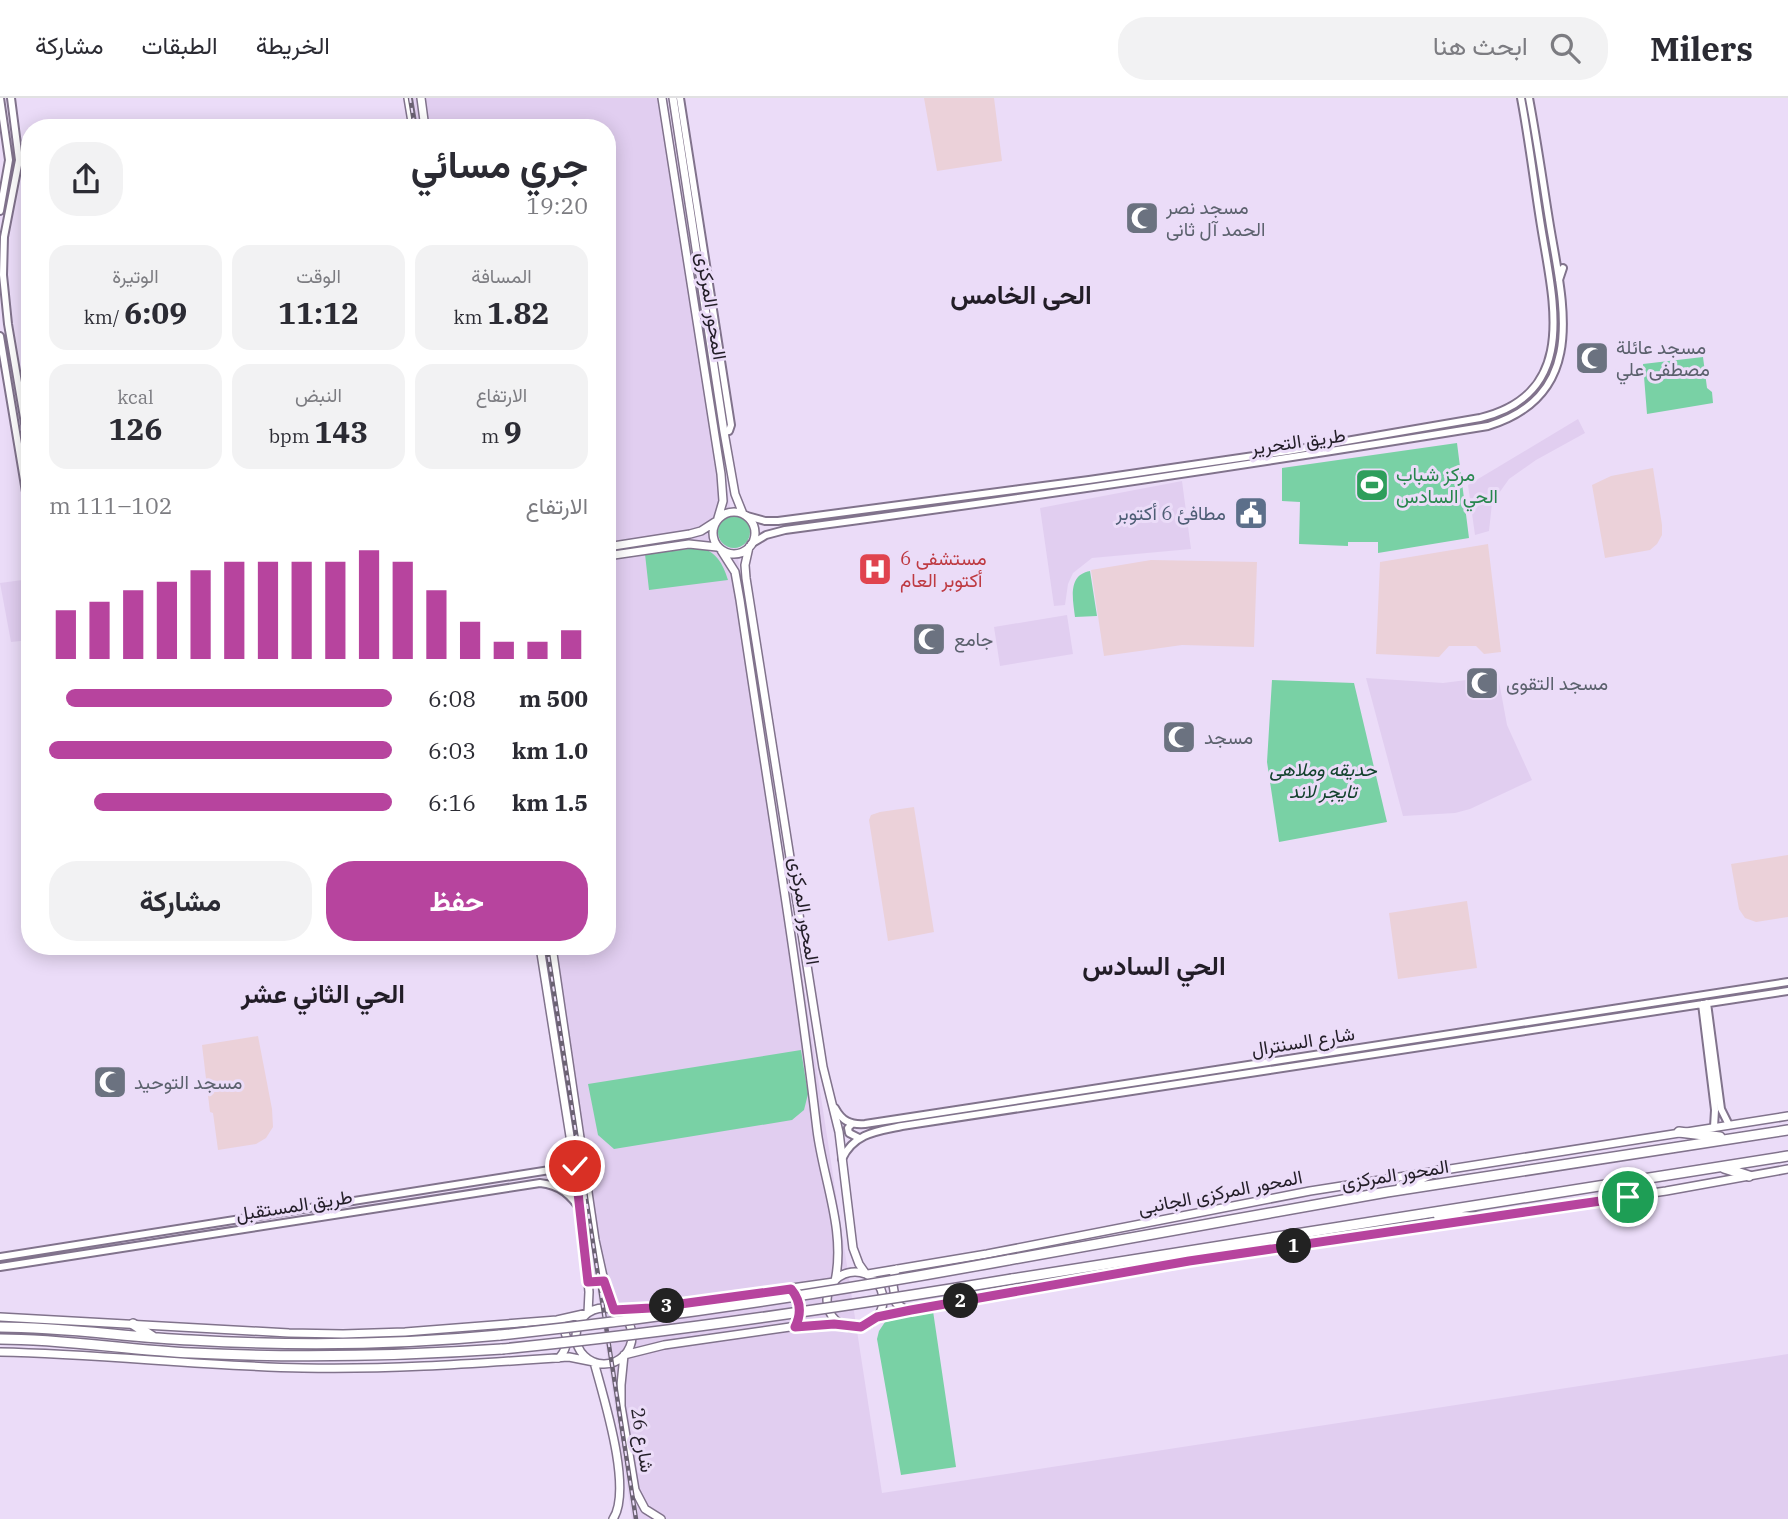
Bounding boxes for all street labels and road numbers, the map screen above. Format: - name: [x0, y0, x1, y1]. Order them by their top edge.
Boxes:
- street label: المحور المركزى: [692, 250, 732, 362]
- street label: طريق التحرير: [1248, 422, 1347, 460]
- street label: المحور المركزى: [785, 855, 825, 967]
- street label: شارع السنترال: [1250, 1021, 1357, 1062]
- street label: المحور المركزى: [1339, 1154, 1451, 1194]
- street label: المحور المركزى الجانبى: [1136, 1164, 1304, 1220]
- street label: طريق المستقبل: [234, 1184, 354, 1226]
- street label: شارع 26: [625, 1406, 660, 1474]

